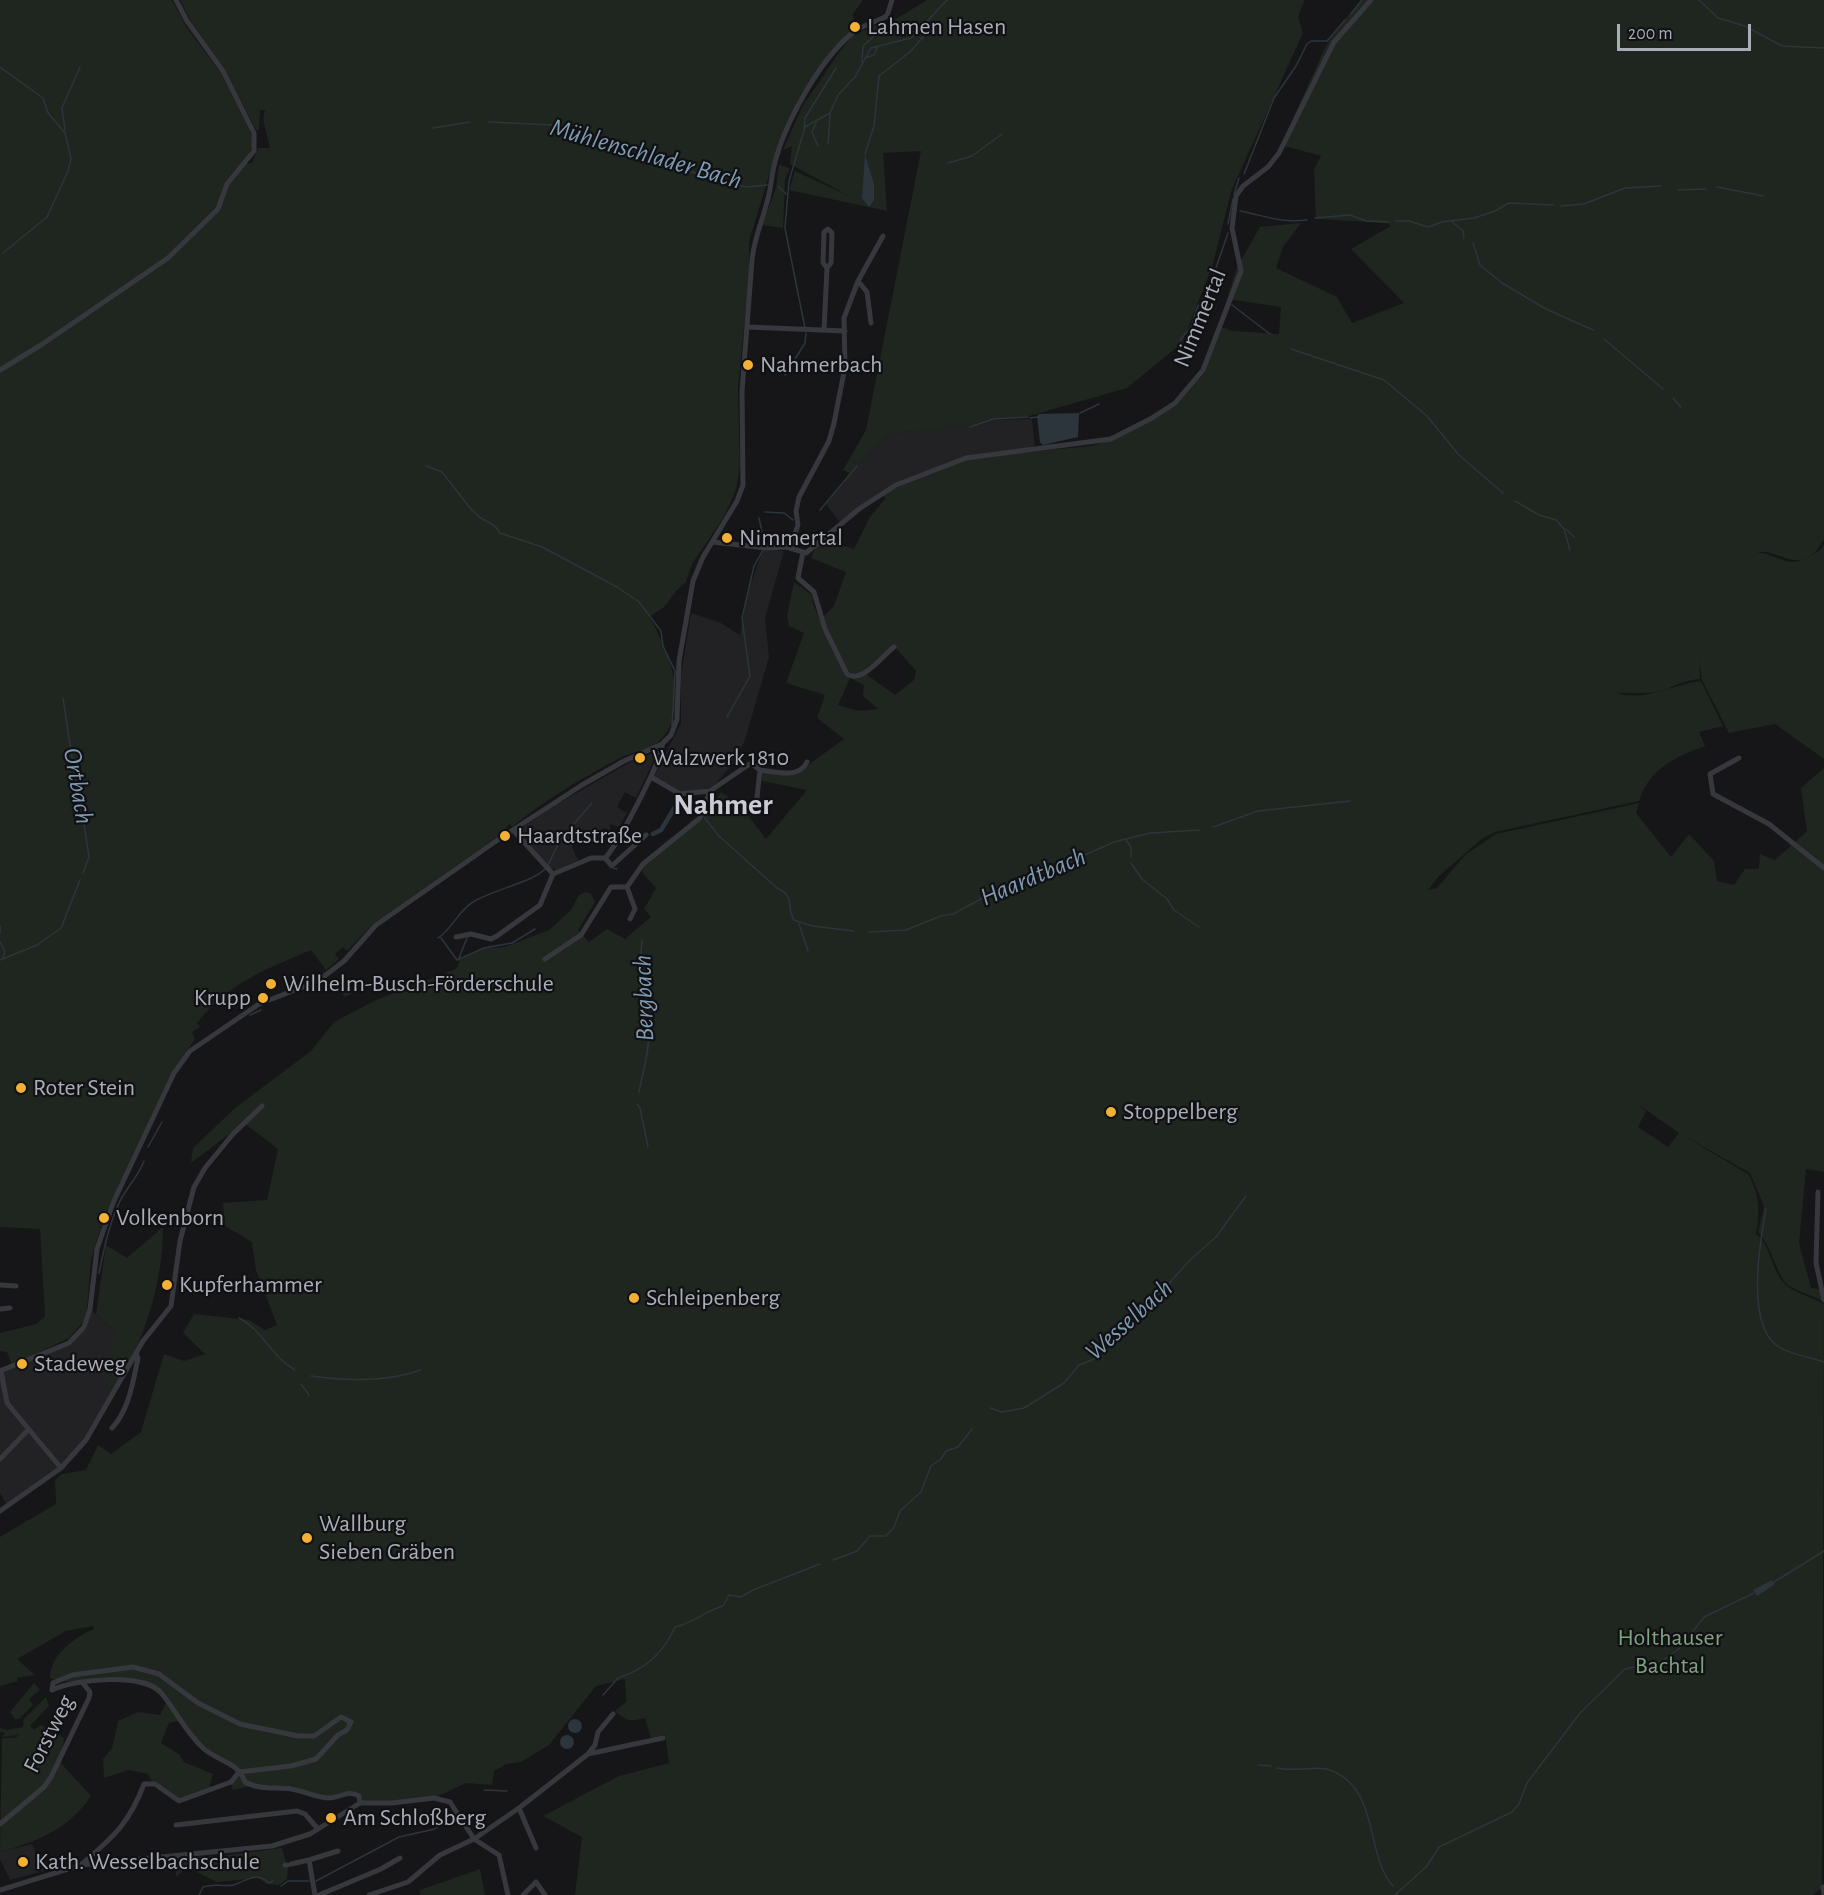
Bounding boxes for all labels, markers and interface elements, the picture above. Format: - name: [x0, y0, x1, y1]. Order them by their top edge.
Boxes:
- scale bar: [1620, 12, 1754, 50]
- place label: Lahmen Hasen: [867, 13, 1006, 41]
- marker: Lahmen Hasen: [848, 20, 862, 34]
- text: 200 m: [1628, 25, 1673, 43]
- water label: Mühlenschlader Bach: [547, 112, 745, 196]
- street label: Nimmertal: [1167, 264, 1233, 372]
- place label: Nahmerbach: [760, 351, 882, 379]
- marker: Nahmerbach: [741, 358, 755, 372]
- place label: Nimmertal: [739, 524, 843, 552]
- marker: Nimmertal: [720, 531, 734, 545]
- place label: Walzwerk 1810: [652, 744, 789, 772]
- water label: Ortbach: [56, 745, 100, 827]
- marker: Walzwerk 1810: [633, 751, 647, 765]
- district label: Nahmer: [673, 787, 773, 823]
- place label: Haardtstraße: [517, 822, 642, 850]
- marker: Haardtstraße: [498, 829, 512, 843]
- water label: Haardtbach: [976, 841, 1090, 913]
- water label: Bergbach: [627, 954, 661, 1042]
- place label: Wilhelm-Busch-Förderschule: [283, 970, 554, 998]
- marker: Wilhelm-Busch-Förderschule: [264, 977, 278, 991]
- place label: Krupp: [194, 984, 251, 1012]
- marker: Krupp: [256, 991, 270, 1005]
- place label: Roter Stein: [33, 1074, 135, 1102]
- marker: Roter Stein: [14, 1081, 28, 1095]
- place label: Stoppelberg: [1123, 1098, 1238, 1126]
- marker: Stoppelberg: [1104, 1105, 1118, 1119]
- place label: Volkenborn: [116, 1204, 224, 1232]
- marker: Volkenborn: [97, 1211, 111, 1225]
- place label: Kupferhammer: [179, 1271, 322, 1299]
- water label: Wesselbach: [1079, 1273, 1179, 1367]
- marker: Kupferhammer: [160, 1278, 174, 1292]
- place label: Schleipenberg: [646, 1284, 780, 1312]
- marker: Schleipenberg: [627, 1291, 641, 1305]
- place label: Stadeweg: [34, 1350, 126, 1378]
- marker: Stadeweg: [15, 1357, 29, 1371]
- place label: Wallburg Sieben Gräben: [319, 1510, 455, 1566]
- marker: Wallburg Sieben Gräben: [300, 1531, 314, 1545]
- park label: Holthauser Bachtal: [1618, 1624, 1722, 1680]
- street label: Forstweg: [17, 1690, 81, 1778]
- place label: Am Schloßberg: [343, 1804, 486, 1832]
- marker: Am Schloßberg: [324, 1811, 338, 1825]
- place label: Kath. Wesselbachschule: [35, 1848, 260, 1876]
- marker: Kath. Wesselbachschule: [16, 1855, 30, 1869]

